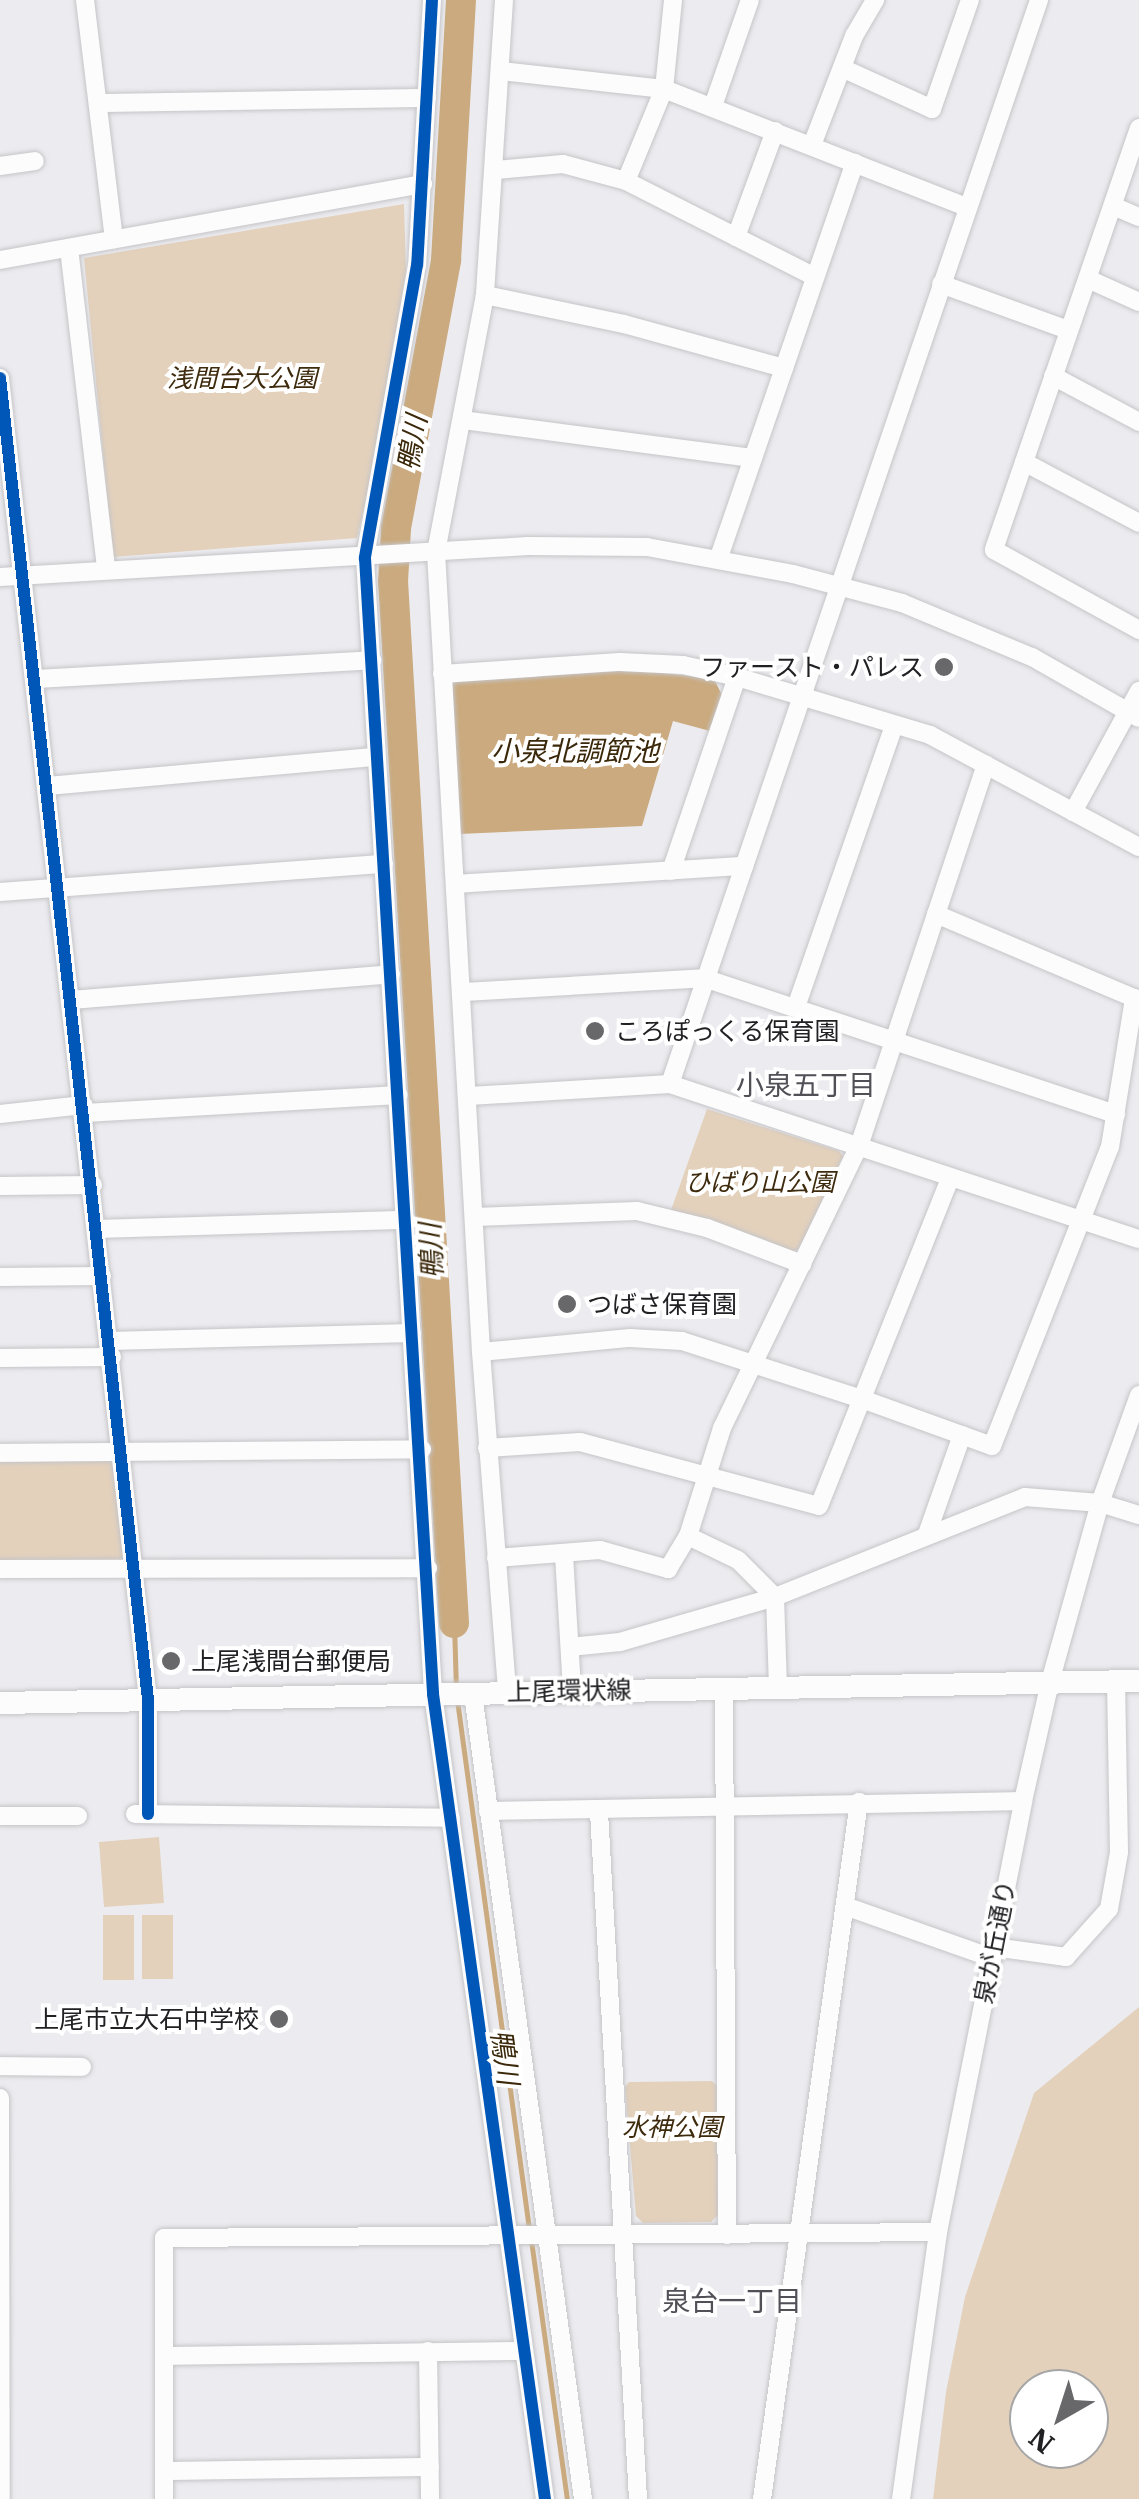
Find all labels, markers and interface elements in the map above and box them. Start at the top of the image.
park label: 浅間台大公園 [167,363,317,393]
water label: 鴨川 [391,413,433,473]
place label: ファースト・パレス [699,652,924,682]
marker: ファースト・パレス [933,656,955,678]
water label: 小泉北調節池 [491,734,659,768]
place label: ころぽっくる保育園 [615,1016,840,1046]
marker: ころぽっくる保育園 [584,1020,606,1042]
district label: 小泉五丁目 [736,1068,876,1102]
park label: ひばり山公園 [685,1167,835,1197]
water label: 鴨川 [413,1222,449,1280]
place label: つばさ保育園 [587,1289,737,1319]
marker: つばさ保育園 [556,1293,578,1315]
place label: 上尾浅間台郵便局 [191,1646,391,1676]
marker: 上尾浅間台郵便局 [160,1650,182,1672]
street label: 上尾環状線 [506,1675,632,1707]
street label: 泉が丘通り [968,1878,1022,2006]
place label: 上尾市立大石中学校 [34,2004,259,2034]
marker: 上尾市立大石中学校 [268,2008,290,2030]
water label: 鴨川 [484,2027,526,2087]
park label: 水神公園 [622,2112,722,2142]
district label: 泉台一丁目 [662,2284,802,2318]
north arrow [1009,2369,1109,2469]
text: N [1021,2420,1061,2462]

